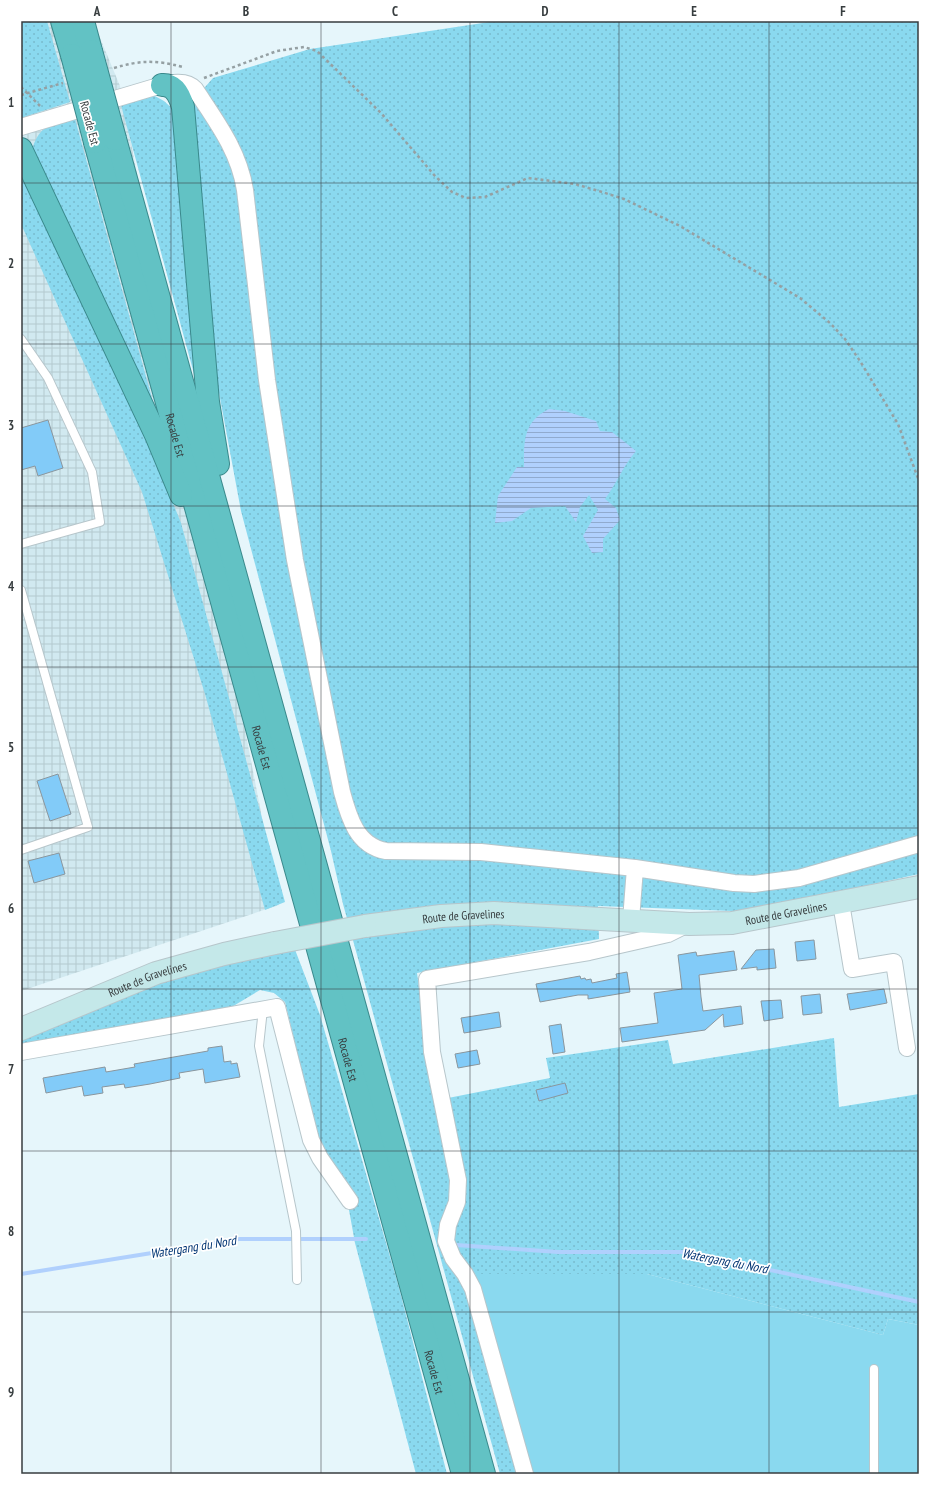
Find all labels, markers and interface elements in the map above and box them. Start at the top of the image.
text: A [93,3,101,20]
text: B [243,3,249,20]
text: C [392,3,398,20]
text: D [542,3,549,20]
text: E [691,3,697,20]
text: F [840,3,846,20]
text: 1 [8,94,14,111]
street label: Rocade Est [77,99,103,147]
text: 2 [8,255,14,272]
street label: Rocade Est [163,411,189,459]
text: 3 [8,417,14,434]
text: 4 [8,578,15,595]
street label: Rocade Est [249,724,276,772]
text: 5 [8,739,14,756]
street label: Route de Gravelines [744,897,828,928]
text: 6 [8,900,14,917]
street label: Route de Gravelines [421,905,505,926]
street label: Route de Gravelines [106,957,188,1000]
street label: Rocade Est [335,1036,362,1084]
text: 7 [8,1061,14,1078]
text: 8 [8,1223,14,1240]
water label: Watergang du Nord [149,1231,239,1262]
water label: Watergang du Nord [681,1244,771,1278]
street label: Rocade Est [422,1348,448,1396]
text: 9 [8,1384,14,1401]

